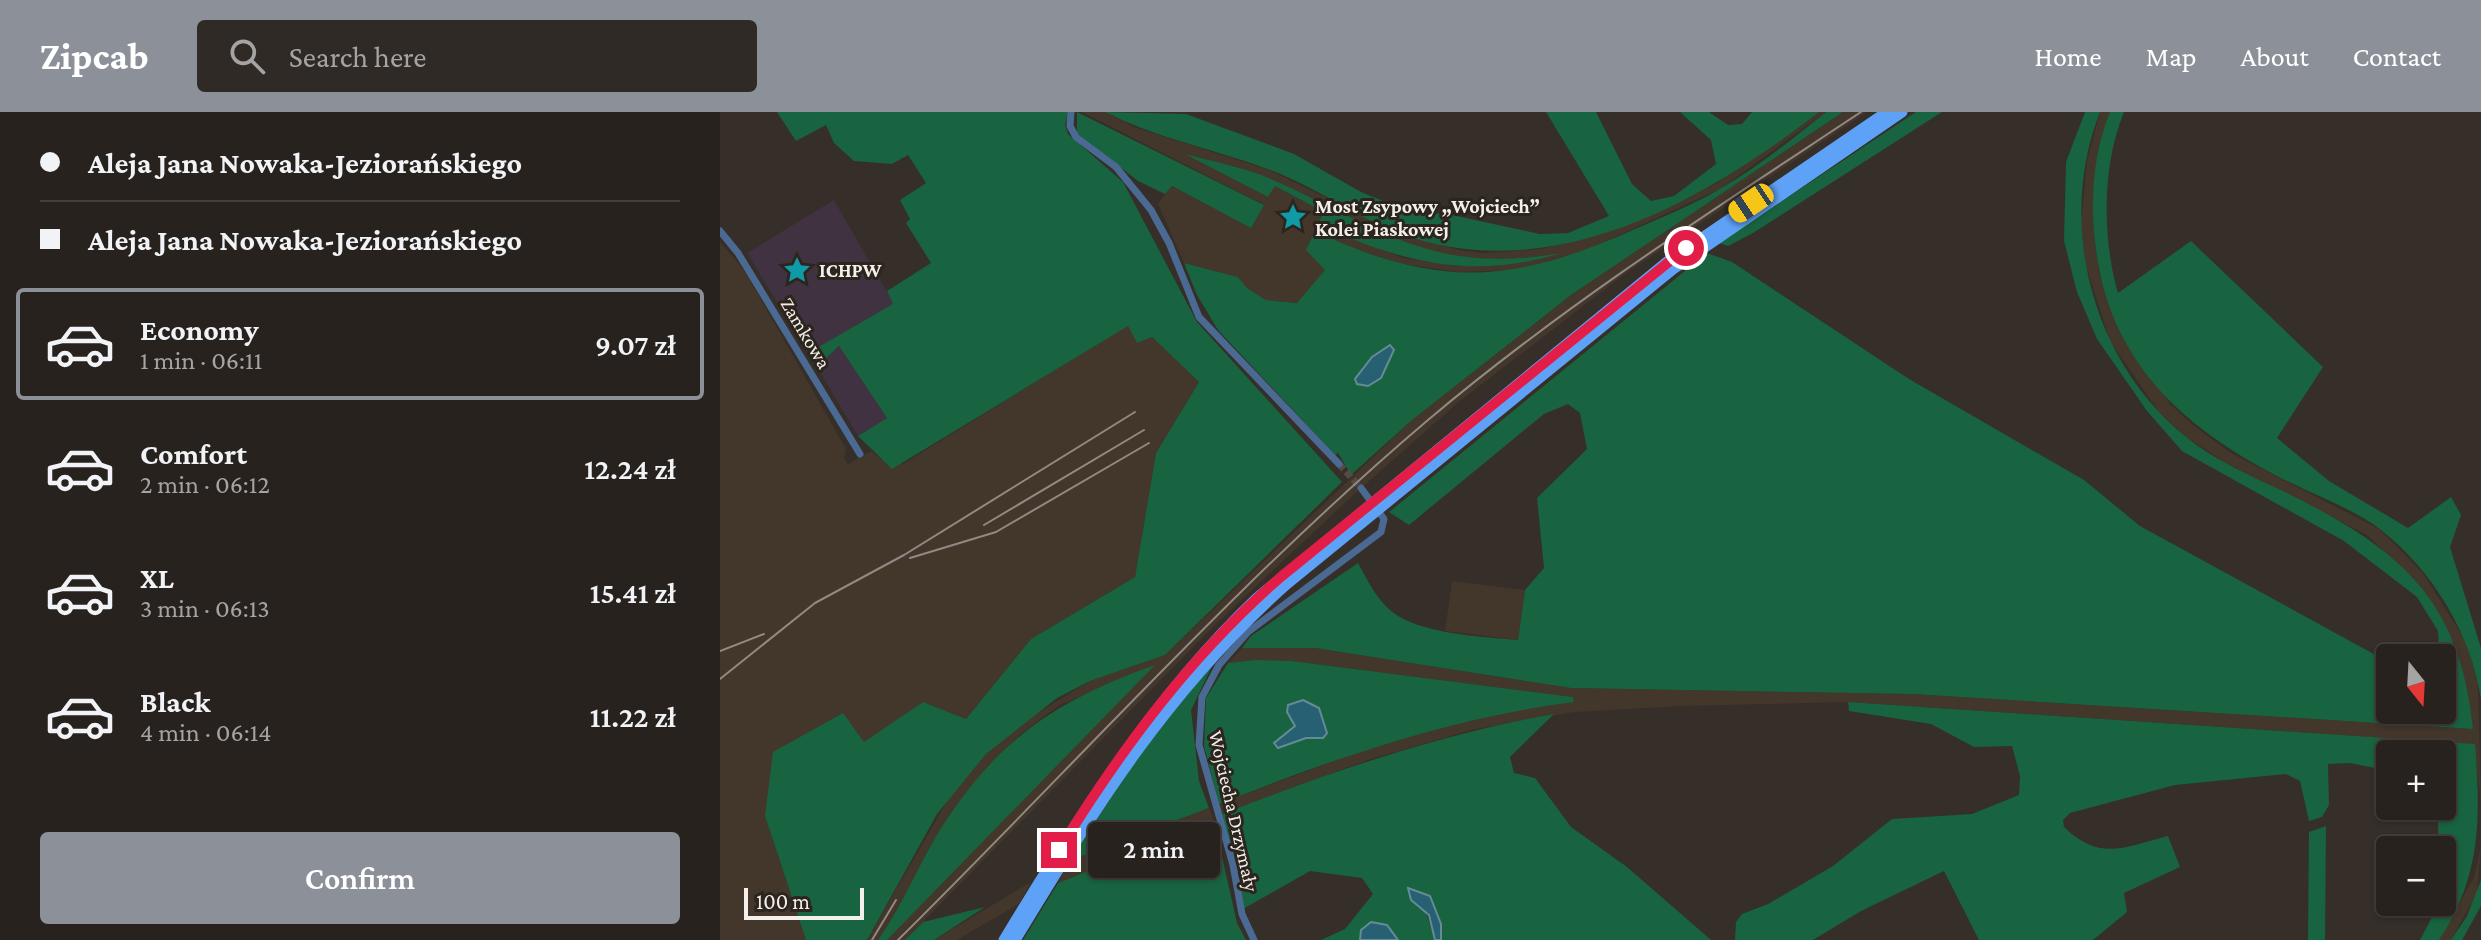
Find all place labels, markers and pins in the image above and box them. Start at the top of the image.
place label: Most Zsypowy „Wojciech” Kolei Piaskowej [1315,195,1540,241]
place icon: Most Zsypowy „Wojciech” Kolei Piaskowej [1278,202,1308,232]
place icon: ICHPW [782,255,812,285]
place label: ICHPW [819,259,883,281]

